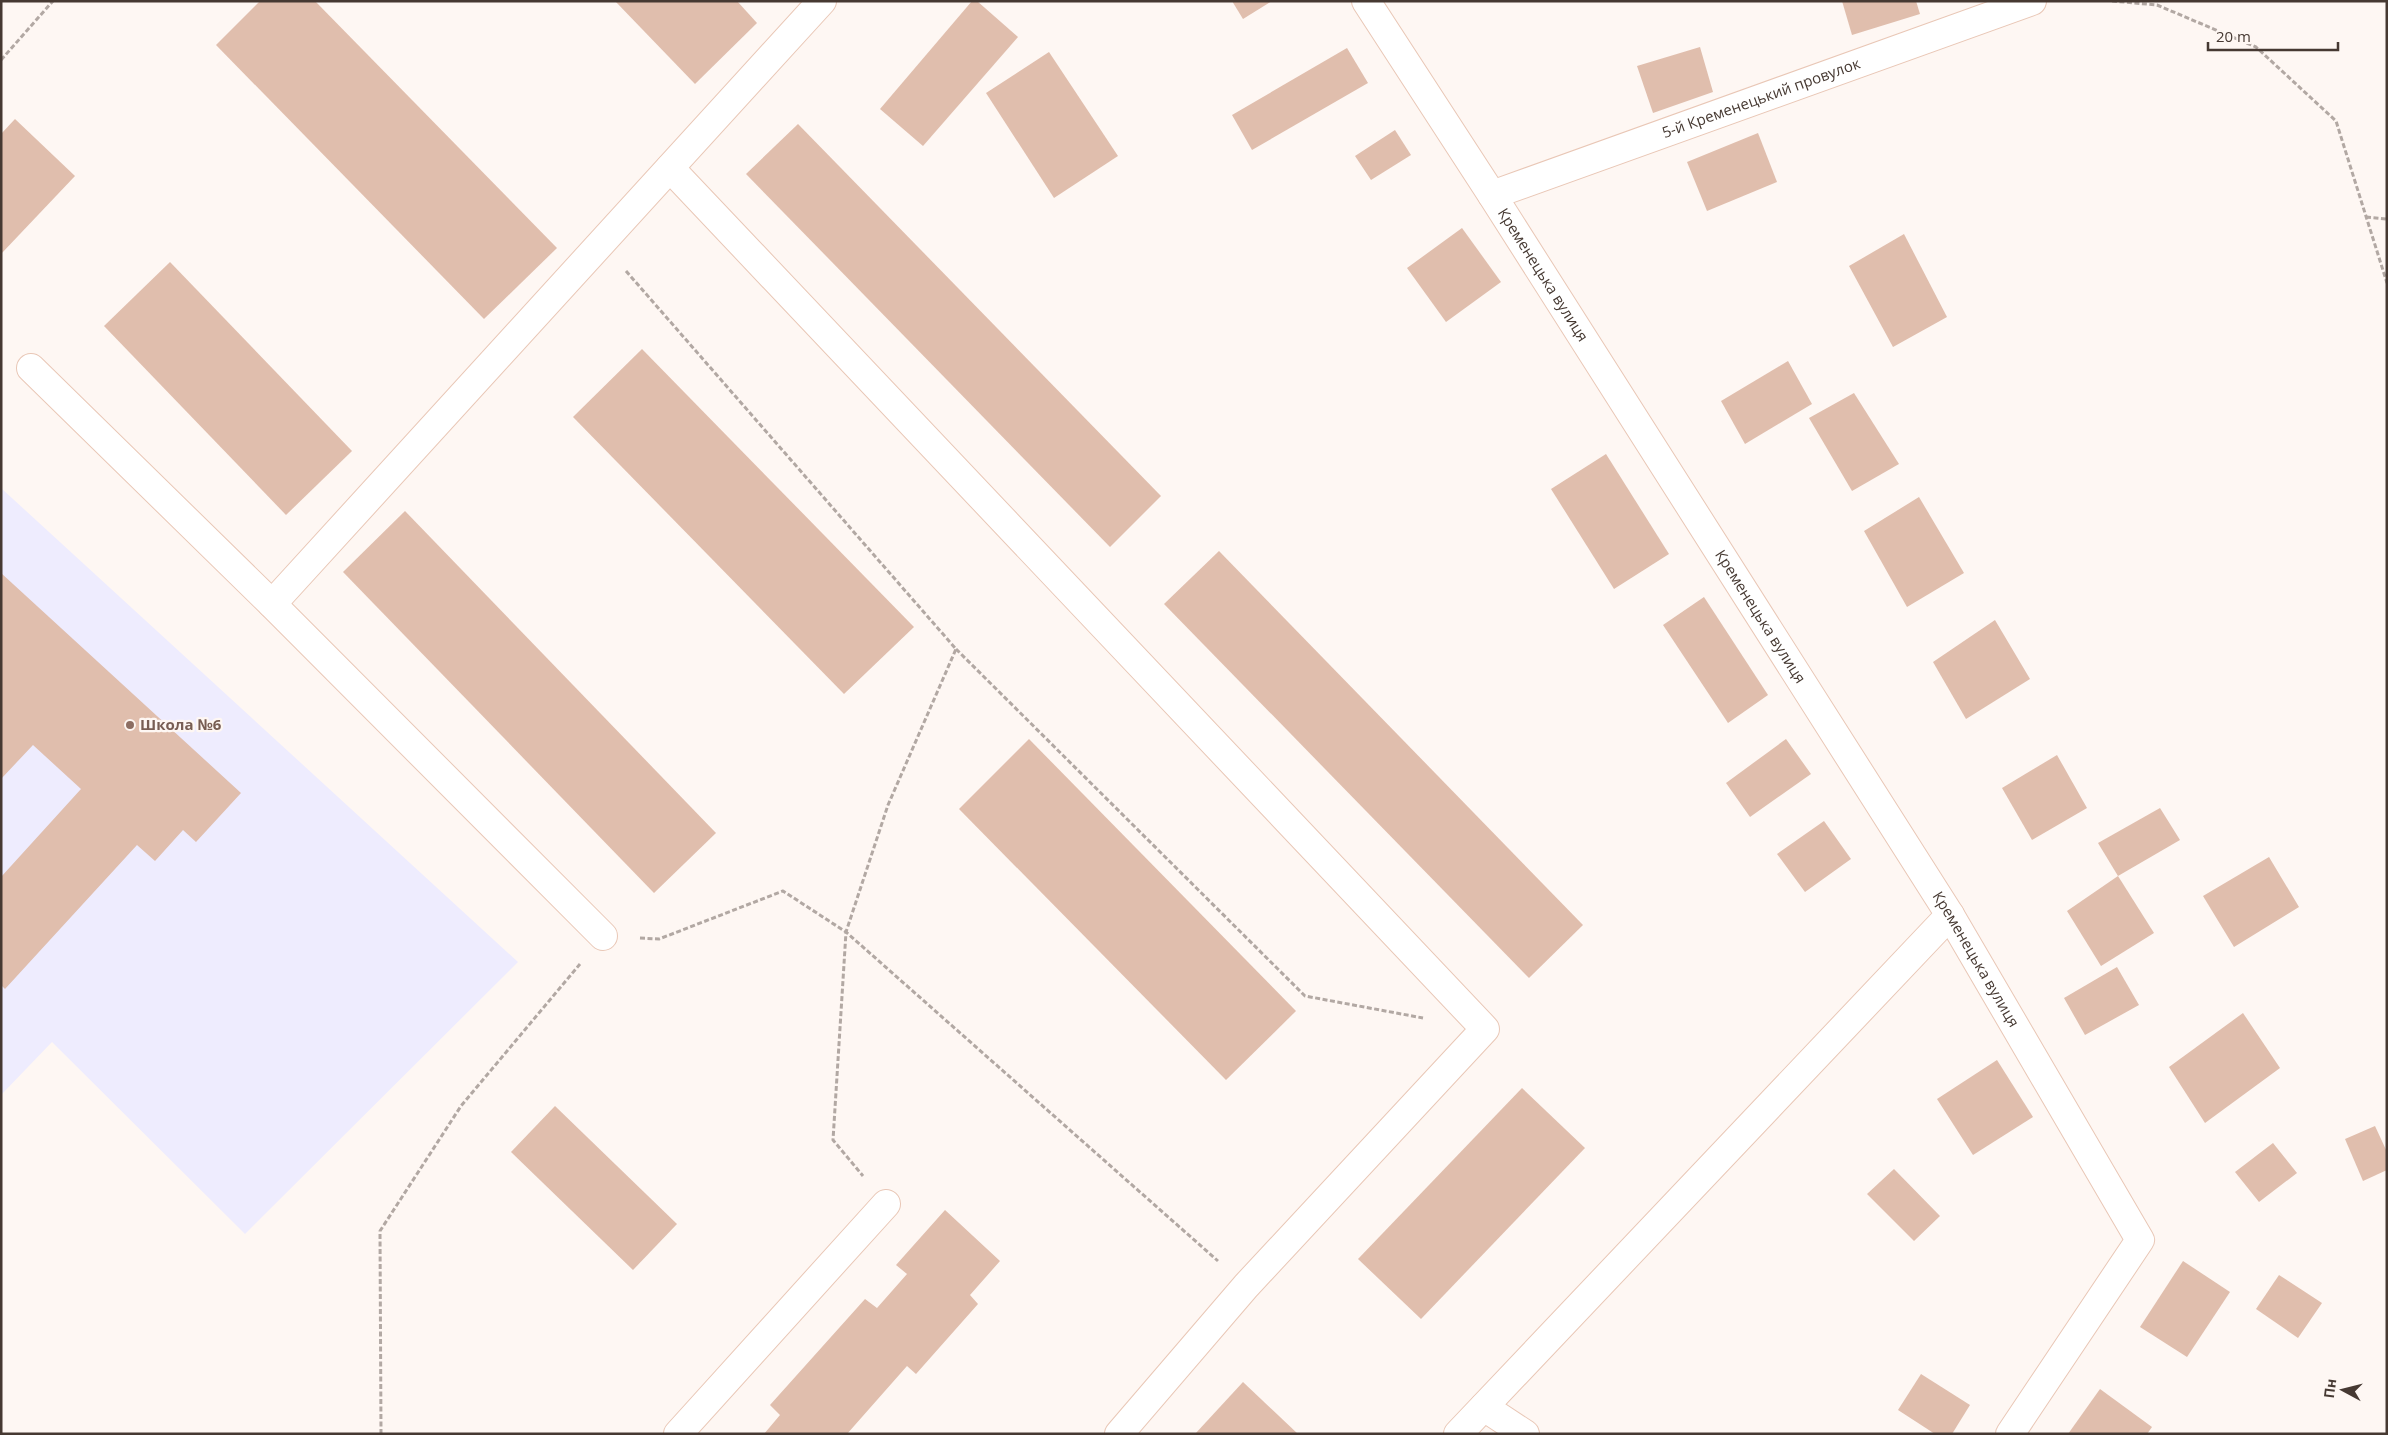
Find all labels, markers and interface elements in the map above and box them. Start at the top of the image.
scale bar [2208,20,2338,52]
text: 20 m [2216,26,2251,46]
street label: 5-й Кременецький провулок [1659,53,1863,142]
street label: Кременецька вулиця [1494,204,1594,345]
street label: Кременецька вулиця [1711,546,1811,687]
place label: Школа №6 [140,714,222,734]
marker: Школа №6 [124,719,136,731]
street label: Кременецька вулиця [1929,887,2024,1031]
north arrow [2318,1365,2368,1415]
text: Пн [2319,1377,2340,1399]

